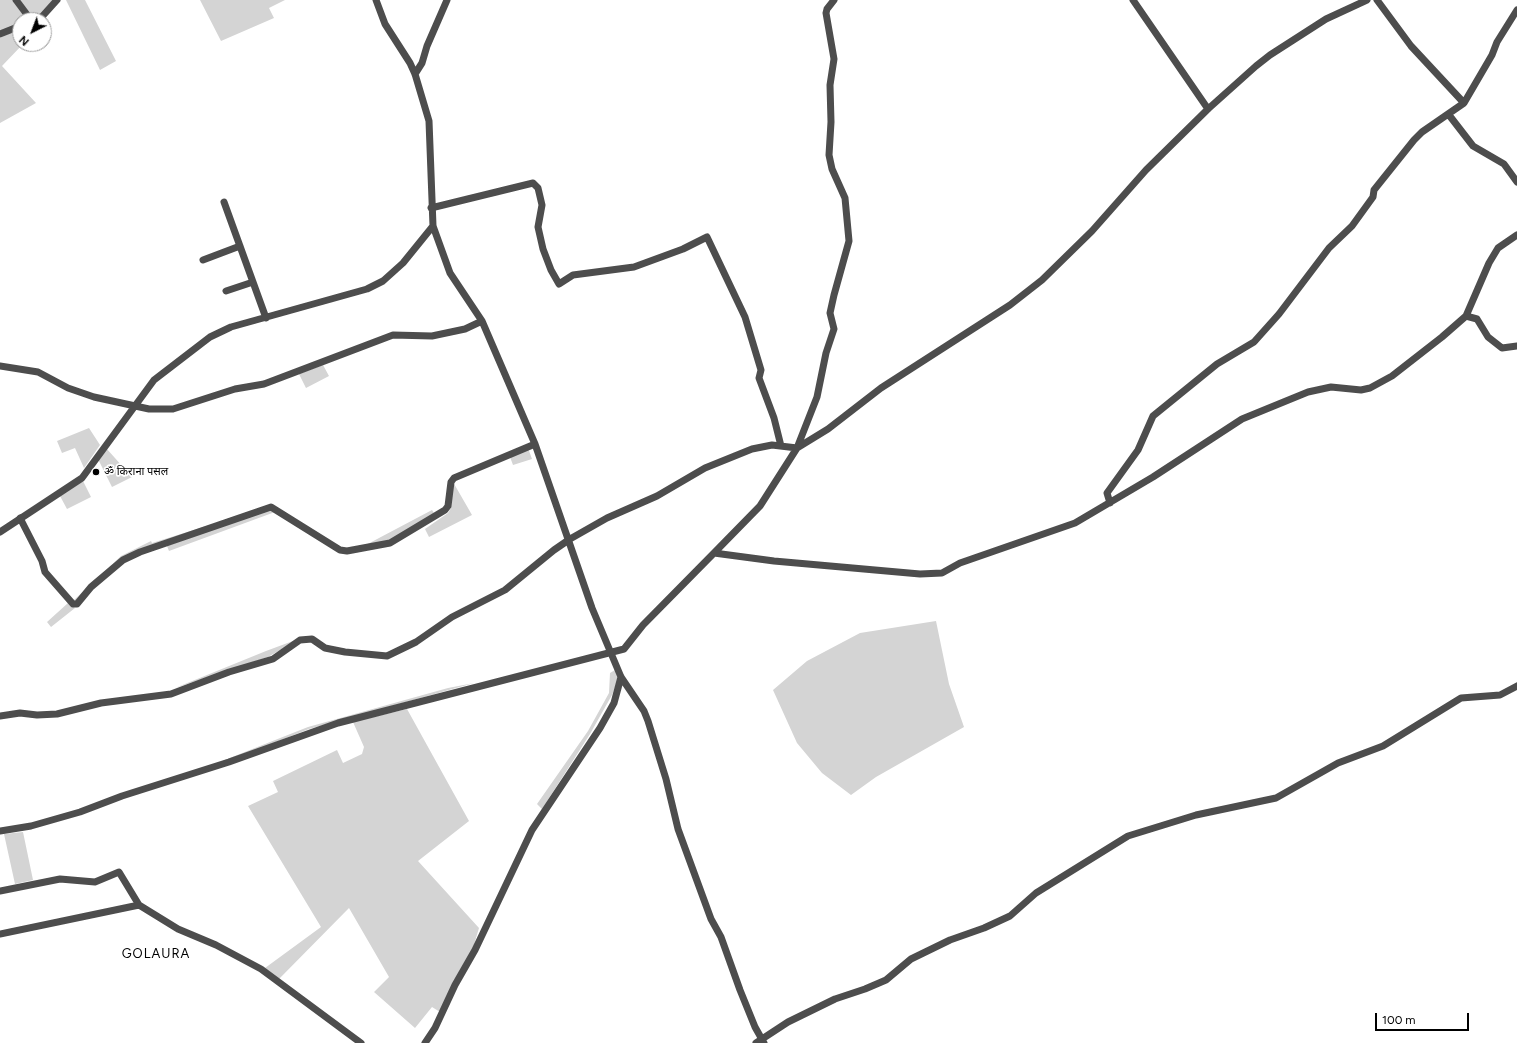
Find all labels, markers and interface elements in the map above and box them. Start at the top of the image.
north arrow [12,12,52,52]
text: N [17,33,32,48]
place label: ॐ किराना पसल [104,465,168,479]
marker: ॐ किराना पसल [91,467,101,477]
district label: GOLAURA [122,946,190,962]
scale bar [1377,1005,1471,1031]
text: 100 m [1382,1013,1416,1027]

